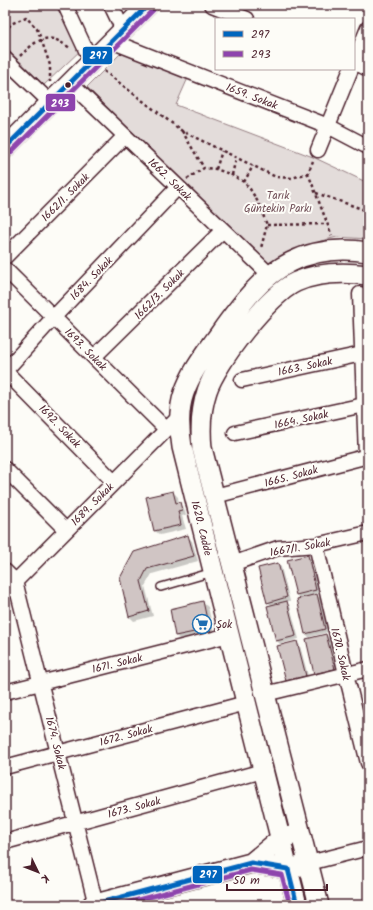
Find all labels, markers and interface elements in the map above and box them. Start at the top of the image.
legend [215,18,355,70]
text: 297 [251,25,270,44]
text: 293 [251,45,271,64]
line badge: 297 [82,46,113,65]
text: 297 [89,47,107,65]
street label: 1659. Sokak [223,79,281,115]
unlabelled marker [63,80,73,90]
line badge: 293 [45,93,76,112]
text: 293 [51,95,69,113]
street label: 1662. Sokak [143,154,196,206]
street label: 1662/1. Sokak [37,169,95,226]
park label: Tarık Güntekin Parkı [244,187,312,218]
street label: 1684. Sokak [66,252,118,305]
street label: 1662/3. Sokak [130,265,190,324]
street label: 1693. Sokak [60,324,112,376]
street label: 1663. Sokak [276,352,335,382]
street label: 1692. Sokak [34,401,85,453]
street label: 1664. Sokak [272,405,331,435]
street label: 1665. Sokak [262,461,321,493]
street label: 1689. Sokak [67,478,119,530]
street label: 1620. Cadde [186,499,217,558]
street label: 1667/1. Sokak [268,534,333,562]
supermarket icon: Şok [191,613,213,635]
place label: Şok [216,616,233,634]
street label: 1670. Sokak [325,626,355,683]
street label: 1671. Sokak [90,649,145,679]
street label: 1674. Sokak [40,715,70,772]
street label: 1672. Sokak [98,720,156,752]
street label: 1673. Sokak [106,792,164,824]
north arrow [18,852,58,892]
line badge: 297 [192,865,223,884]
text: 297 [199,866,217,884]
scale bar [227,866,327,892]
text: K [35,870,53,887]
text: 50 m [233,871,260,890]

